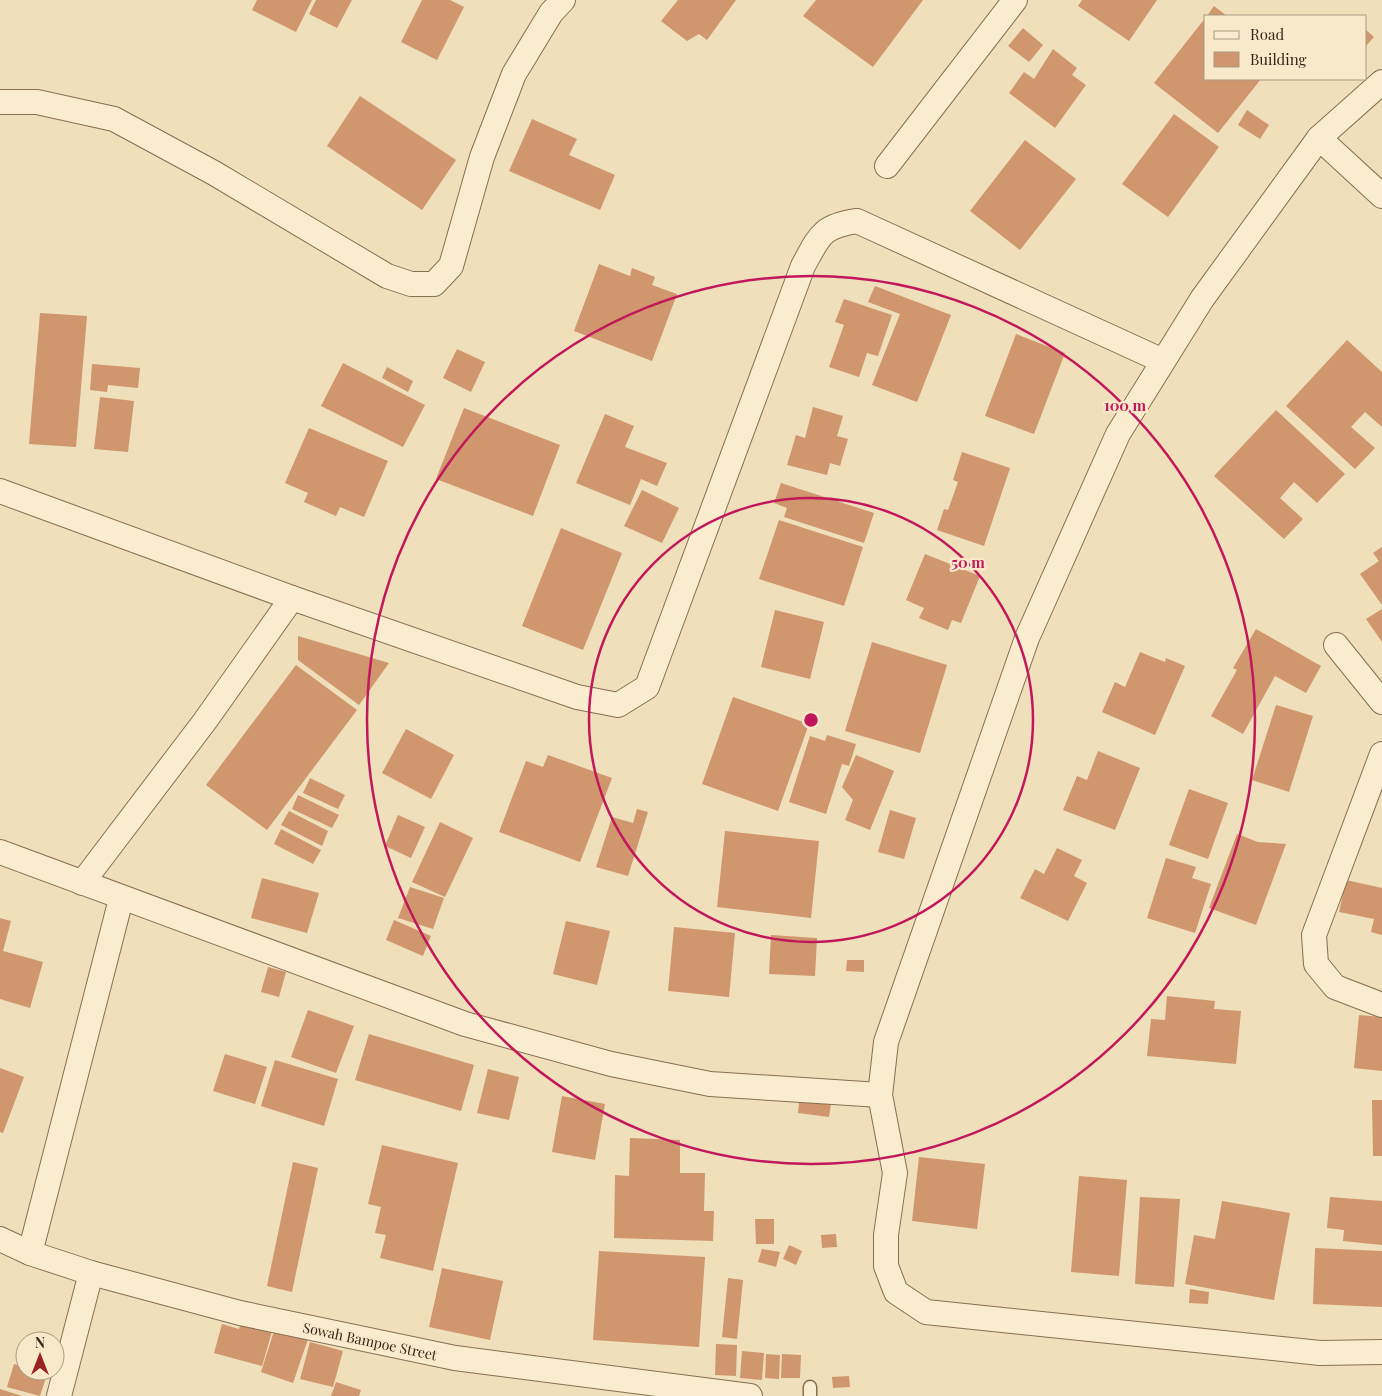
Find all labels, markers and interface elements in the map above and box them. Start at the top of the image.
legend [1204,15,1367,80]
text: Road [1250,24,1284,44]
text: Building [1250,49,1307,69]
text: 100 m [1104,395,1147,415]
text: 50 m [951,552,985,572]
centre of rings [802,711,820,729]
street label: Sowah Bampoe Street [301,1318,440,1365]
north arrow [15,1331,65,1381]
text: N [35,1333,45,1352]

